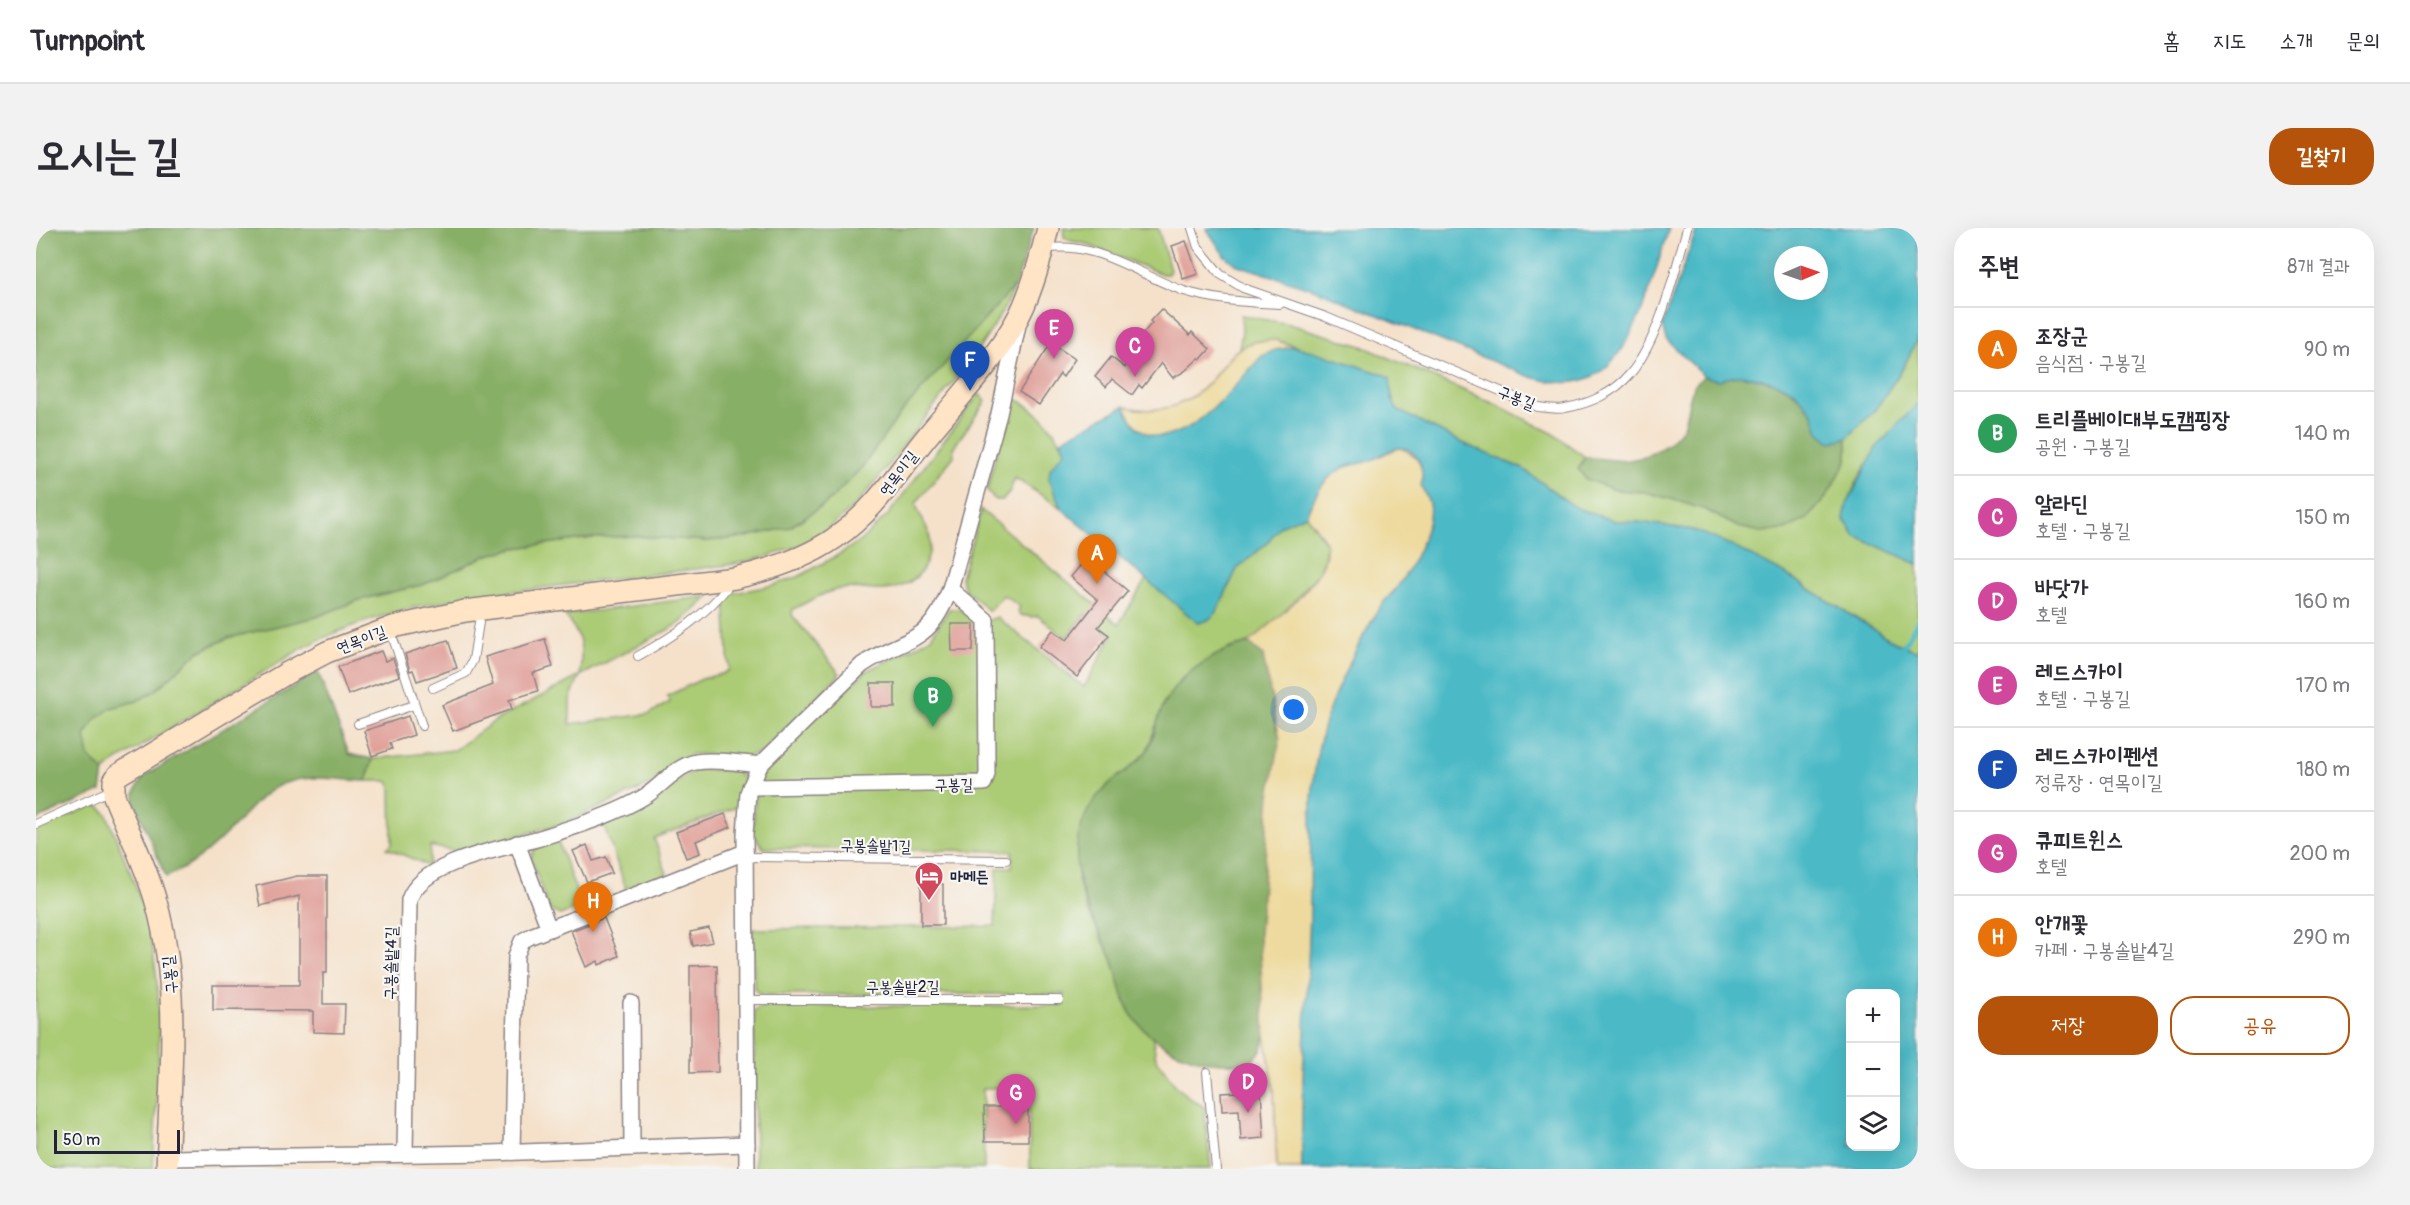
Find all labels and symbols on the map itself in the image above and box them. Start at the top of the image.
north arrow [1774,246,1828,300]
pin: E [1034,310,1074,359]
pin: C [1116,328,1154,377]
pin: F [950,342,990,391]
street label: 구봉길 [1495,381,1538,414]
street label: 연목이길 [875,447,922,500]
pin: A [1078,534,1116,584]
street label: 연목이길 [334,621,389,658]
pin: B [914,678,952,727]
your location [1279,695,1308,724]
street label: 구봉길 [935,775,974,795]
street label: 구봉솔밭1길 [840,835,912,857]
hotel icon: 마메든 [913,860,945,902]
place label: 마메든 [950,867,989,887]
pin: H [574,882,612,932]
street label: 구봉솔밭4길 [380,926,402,1000]
street label: 구봉길 [158,955,182,995]
street label: 구봉솔밭2길 [866,977,940,997]
pin: D [1228,1064,1268,1113]
pin: G [996,1074,1036,1124]
scale bar [54,1127,180,1154]

